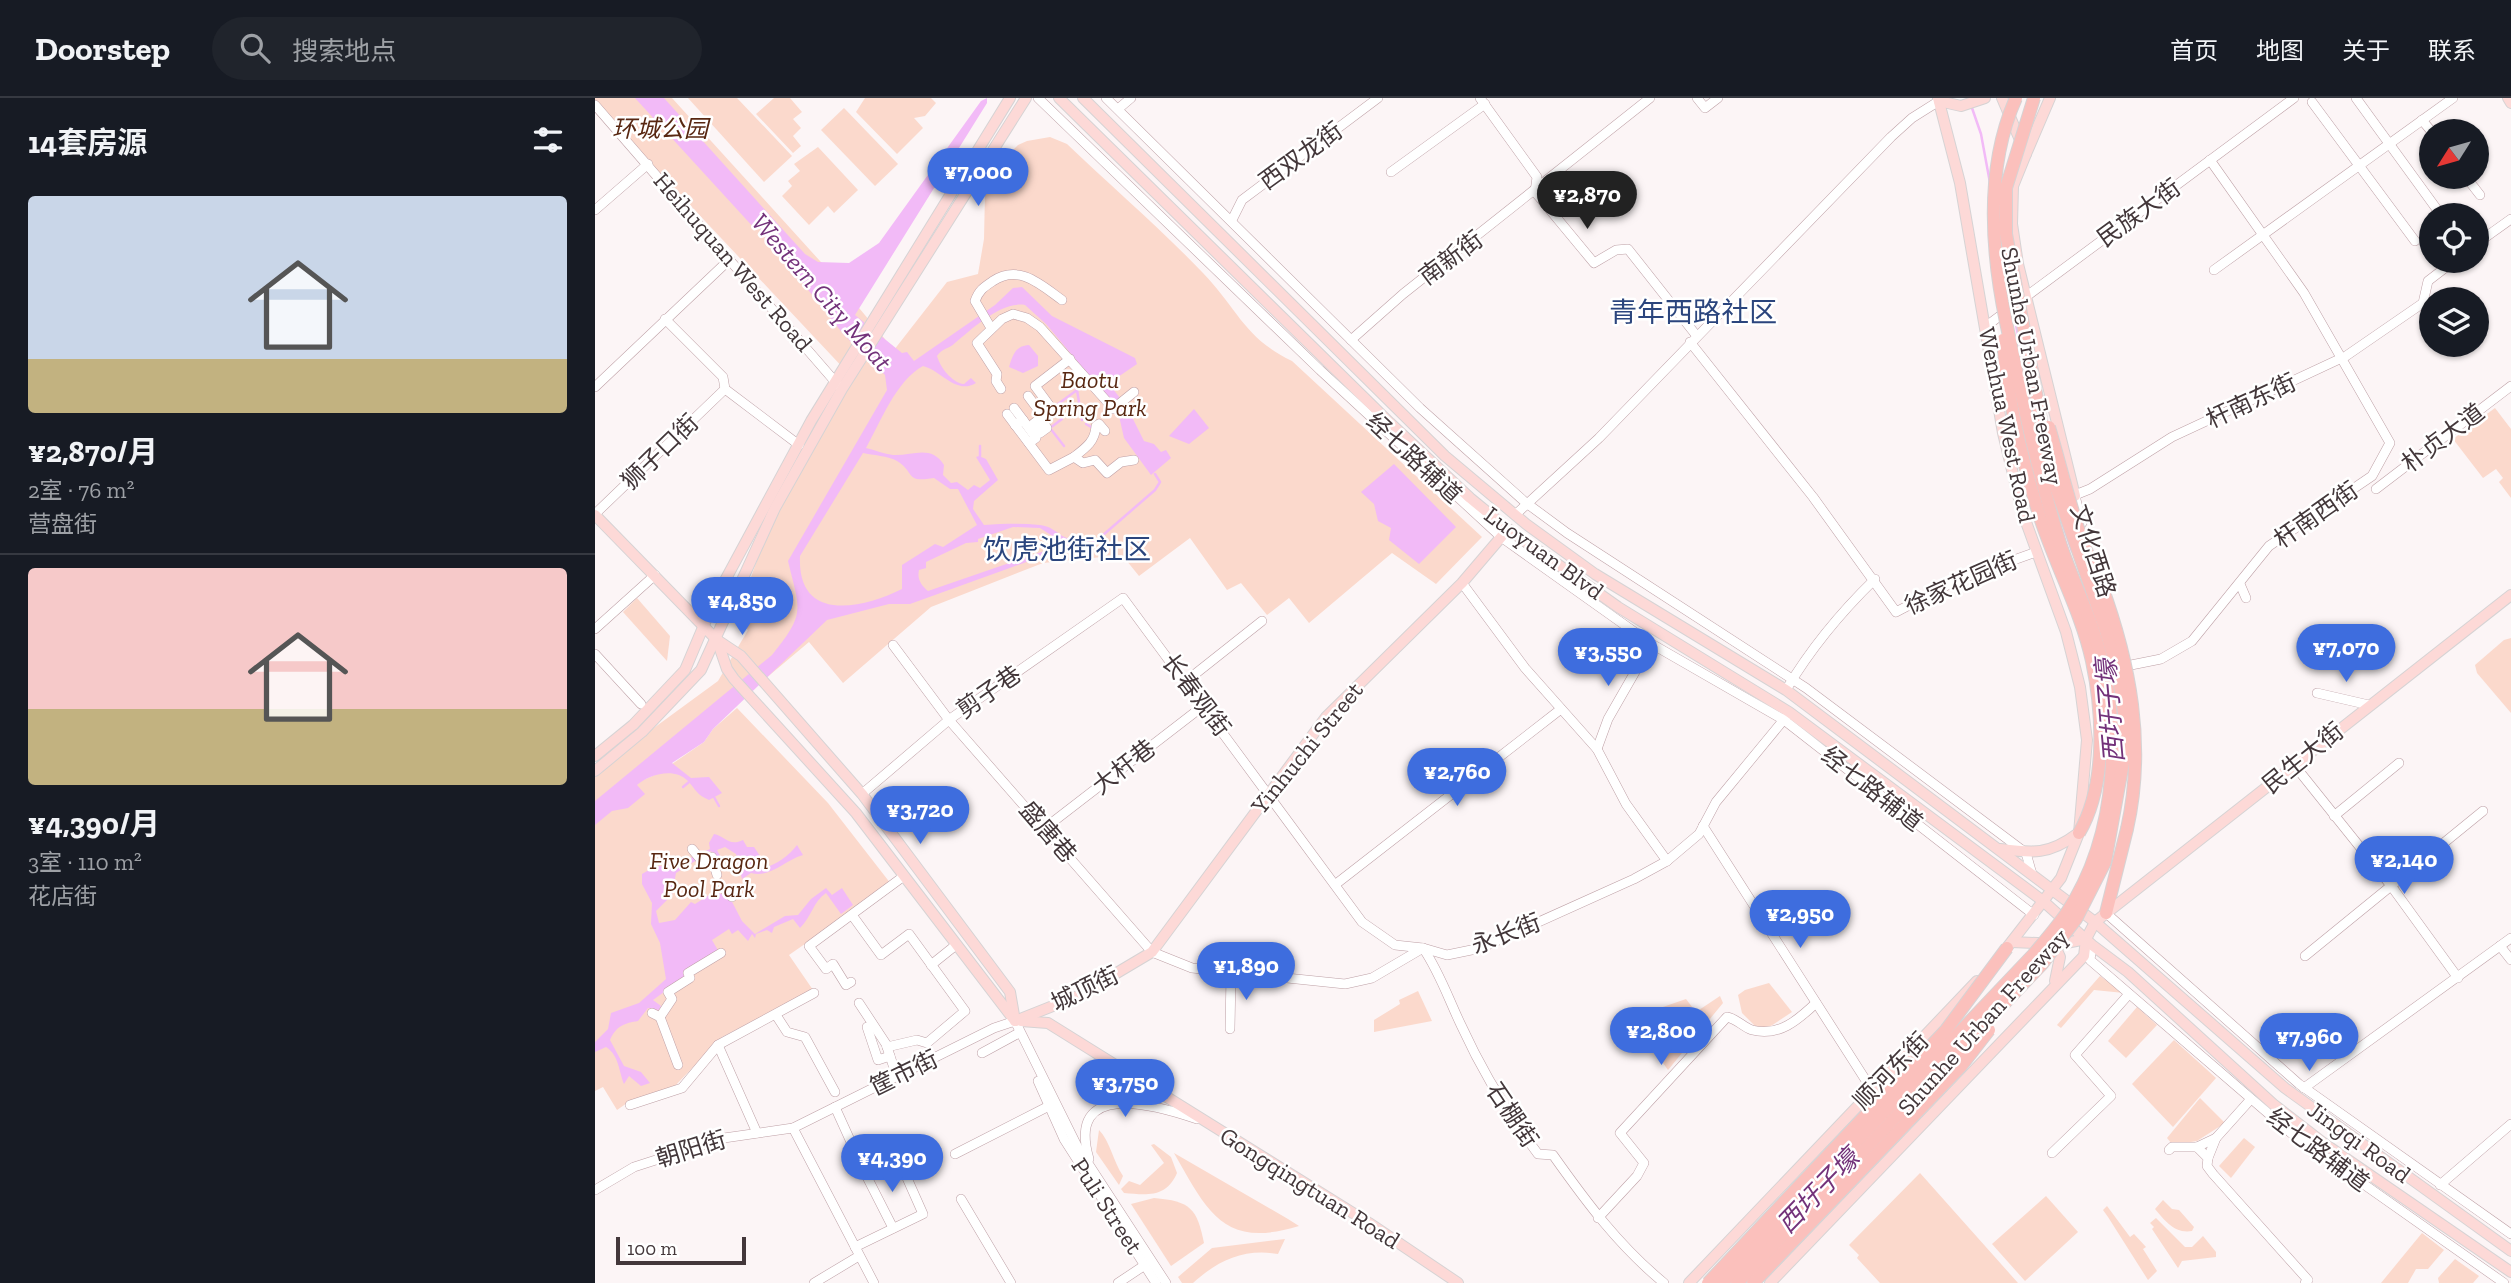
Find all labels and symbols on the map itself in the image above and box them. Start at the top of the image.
park label: 环城公园 [612,114,711,143]
street label: 西双龙街 [1253,116,1348,196]
north arrow [2419,119,2489,189]
pin: ¥7,000 [921,148,1035,208]
street label: Heihuquan West Road [648,166,819,357]
pin: ¥2,870 [1530,172,1644,231]
street label: 民族大街 [2091,173,2186,253]
water label: Western City Moat [745,206,899,378]
street label: 南新街 [1413,224,1488,291]
street label: Shunhe Urban Freeway [1995,245,2070,488]
district label: 青年西路社区 [1609,296,1777,329]
street label: Wenhua West Road [1973,325,2042,525]
park label: Baotu Spring Park [1033,365,1147,422]
street label: 杆南东街 [2201,367,2300,434]
street label: 朴贞大道 [2396,397,2490,478]
street label: 经七路辅道 [1361,406,1468,509]
street label: 狮子口街 [615,408,704,495]
street label: 杆南西街 [2268,475,2363,554]
street label: Luoyuan Blvd [1479,500,1610,606]
street label: 文化西路 [2065,501,2122,601]
district label: 饮虎池街社区 [983,533,1151,566]
street label: 徐家花园街 [1900,545,2022,620]
pin: ¥4,850 [685,578,799,637]
pin: ¥7,070 [2289,624,2403,684]
pin: ¥3,550 [1551,628,1665,688]
street label: 长春观街 [1156,648,1237,742]
water label: 西圩子壕 [2089,654,2130,764]
street label: 剪子巷 [951,659,1027,724]
street label: Yinhuchi Street [1244,676,1369,820]
street label: 民生大街 [2256,716,2349,799]
street label: 大杆巷 [1086,733,1161,800]
street label: 经七路辅道 [1816,740,1929,837]
pin: ¥2,760 [1400,748,1514,808]
pin: ¥3,720 [863,786,977,846]
street label: 盛唐巷 [1014,795,1083,868]
pin: ¥2,140 [2347,836,2461,896]
park label: Five Dragon Pool Park [649,846,769,903]
pin: ¥2,950 [1743,890,1857,950]
street label: 永长街 [1467,907,1545,960]
street label: Shunhe Urban Freeway [1891,922,2075,1121]
pin: ¥1,890 [1189,942,1303,1002]
street label: 城顶街 [1046,960,1123,1017]
pin: ¥2,800 [1604,1007,1718,1067]
pin: ¥7,960 [2252,1014,2366,1073]
street label: 顺河东街 [1847,1026,1934,1115]
street label: 筐市街 [865,1044,942,1101]
pin: ¥3,750 [1068,1060,1182,1119]
street label: 石棚街 [1480,1077,1545,1153]
street label: Jingqi Road [2302,1094,2417,1189]
street label: 经七路辅道 [2262,1102,2375,1197]
street label: Gongqingtuan Road [1215,1120,1406,1255]
street label: 朝阳街 [652,1124,730,1173]
pin: ¥4,390 [835,1134,949,1194]
water label: 西圩子壕 [1770,1140,1868,1240]
street label: Puli Street [1066,1152,1149,1259]
scale bar [616,1234,745,1266]

